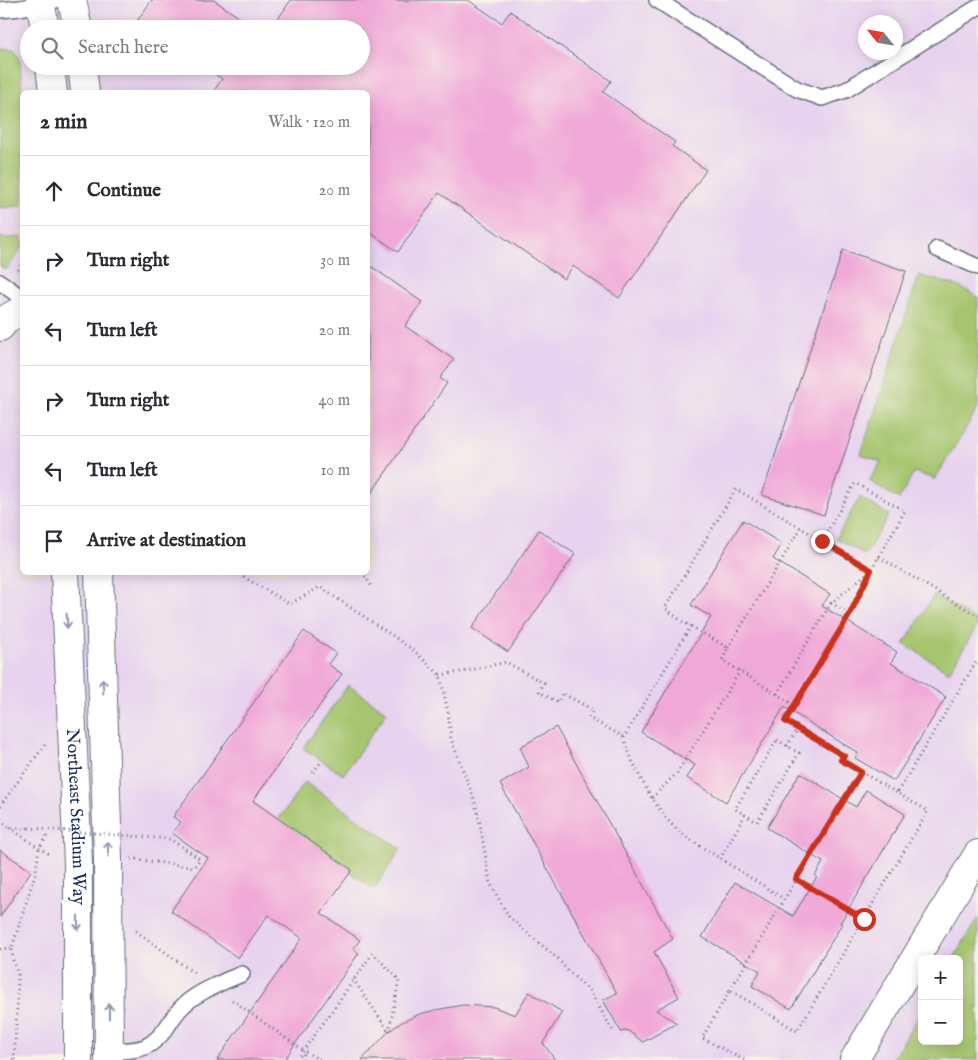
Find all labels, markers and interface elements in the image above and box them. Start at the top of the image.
north arrow [858,15,903,60]
search box [20,20,370,75]
icon: search [38,34,66,62]
text: Search here [78,36,169,60]
text: 2 min [40,109,87,136]
text: Walk · 120 m [268,113,350,133]
icon: ahead [40,177,68,205]
text: Continue [87,179,161,203]
text: 20 m [319,181,350,201]
icon: right [40,247,68,275]
text: Turn right [87,249,169,273]
text: 30 m [320,251,350,271]
icon: left [40,317,68,345]
text: Turn left [87,319,158,343]
text: 20 m [319,321,350,341]
icon: right [40,387,68,415]
text: Turn right [87,389,169,413]
text: 40 m [318,391,350,411]
icon: left [40,457,68,485]
text: Turn left [87,459,158,483]
text: 10 m [320,461,350,481]
icon: arrive [40,527,68,555]
text: Arrive at destination [87,529,246,553]
route end [811,530,834,553]
one-way arrow [62,612,72,629]
one-way arrow [98,679,107,695]
street label: Northeast Stadium Way [60,728,90,905]
one-way arrow [103,841,112,857]
route start [853,908,876,931]
one-way arrow [73,915,83,931]
map controls [918,955,963,1045]
button: + [918,955,963,1000]
button: − [918,1000,963,1045]
one-way arrow [104,1004,114,1020]

